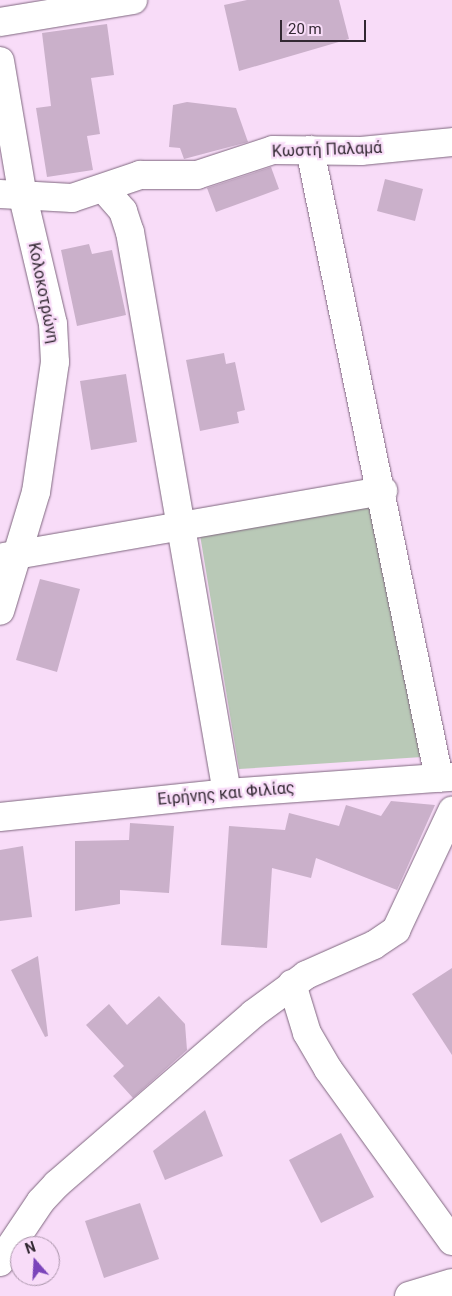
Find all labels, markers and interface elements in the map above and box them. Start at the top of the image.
scale bar [282,10,368,42]
text: 20 m [288,20,322,38]
street label: Κωστή Παλαμά [272,138,382,162]
street label: Κολοκοτρώνη [24,241,62,345]
street label: Ειρήνης και Φιλίας [157,778,295,810]
north arrow [10,1236,60,1286]
text: N [23,1239,38,1257]

